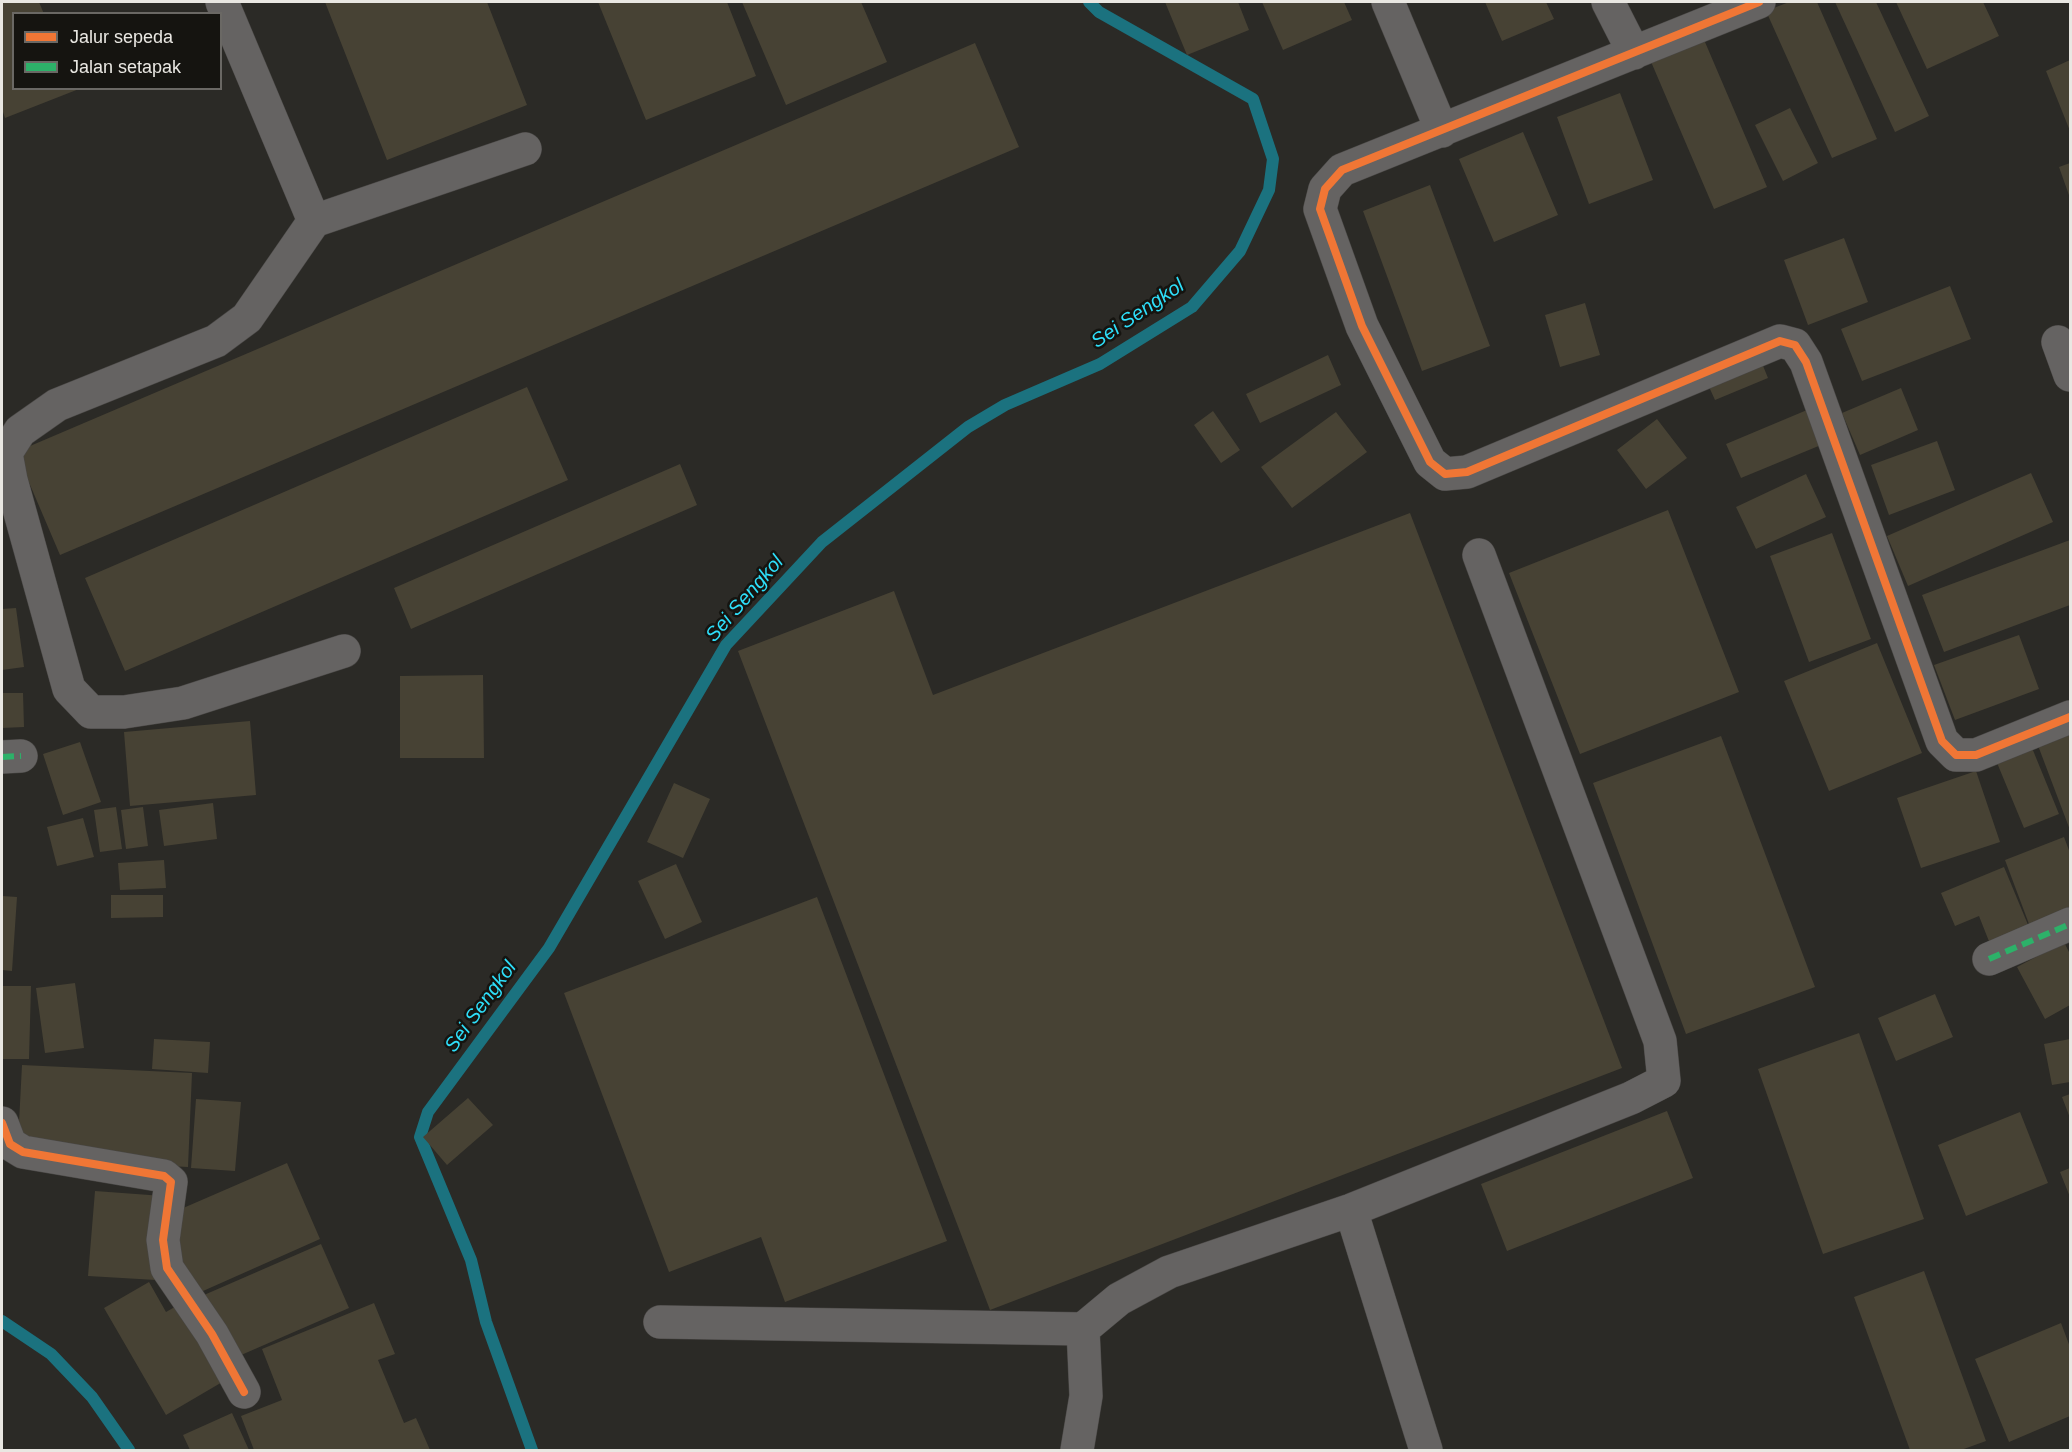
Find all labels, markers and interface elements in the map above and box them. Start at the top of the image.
legend [12,12,222,90]
text: Jalur sepeda [70,27,173,47]
text: Jalan setapak [70,57,181,77]
water label: Sei Sengkol [1087,274,1189,354]
water label: Sei Sengkol [701,551,789,647]
water label: Sei Sengkol [440,957,522,1057]

